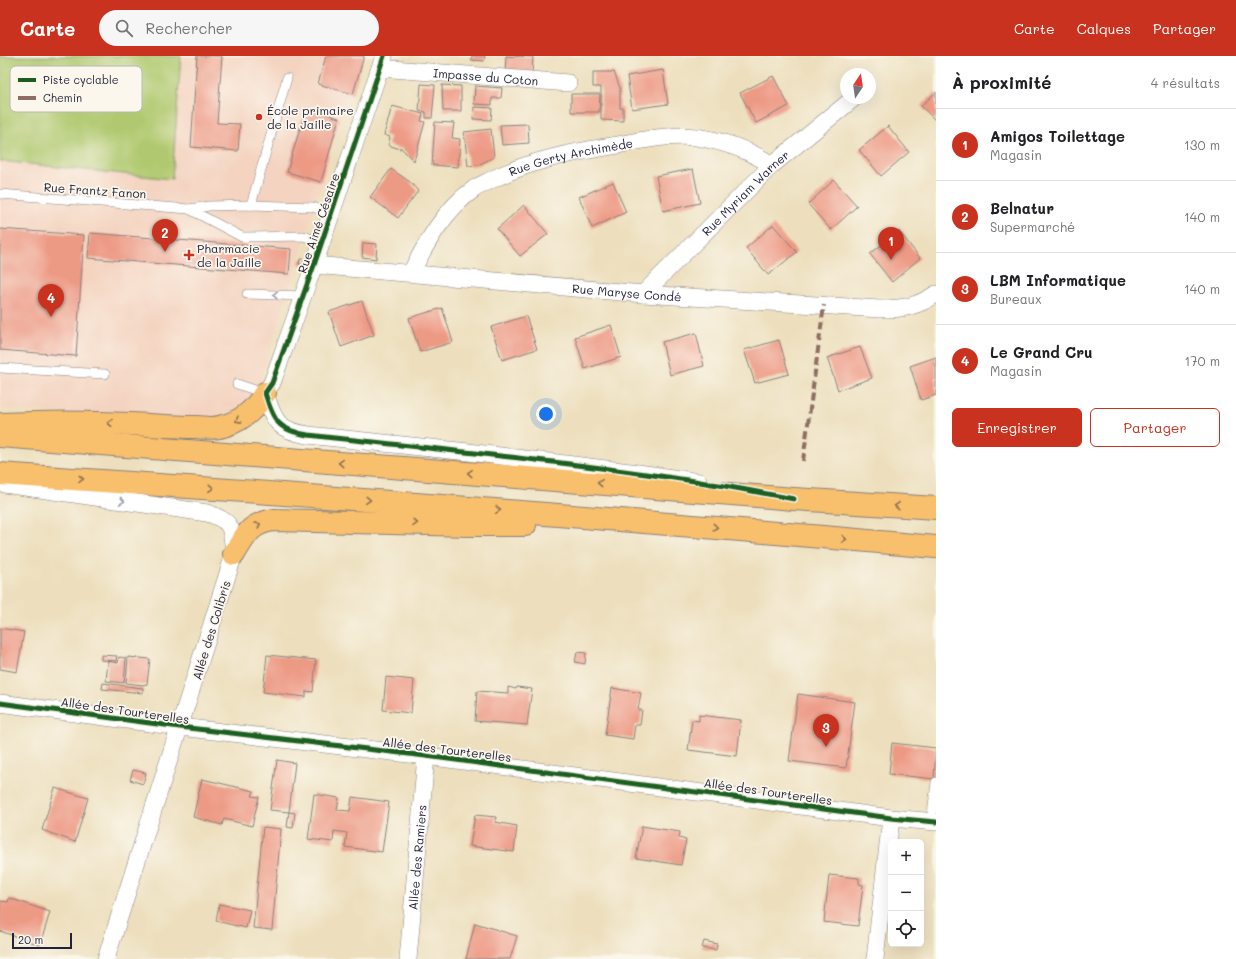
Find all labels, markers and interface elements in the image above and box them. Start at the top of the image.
search box [99,10,379,46]
text: Carte [20,16,75,41]
icon: search [113,17,135,39]
text: Rechercher [145,18,233,38]
text: Carte [1014,19,1055,38]
text: Calques [1077,19,1131,38]
text: Partager [1153,19,1216,38]
street label: Impasse du Coton [432,64,539,89]
legend [10,66,142,112]
north arrow [840,68,876,104]
text: À proximité [952,71,1051,93]
text: Piste cyclable [43,72,119,87]
text: 4 résultats [1151,74,1220,91]
text: Chemin [43,90,82,105]
place label: École primaire de la Jaille [267,102,354,132]
marker: École primaire de la Jaille [254,112,264,122]
text: Amigos Toilettage [990,126,1125,146]
street label: Rue Gerty Archimède [506,134,634,179]
text: 1 [962,136,968,153]
text: 130 m [1184,136,1220,153]
street label: Rue Myriam Warner [698,146,792,239]
text: Magasin [990,146,1042,163]
street label: Rue Aimé Césaire [293,171,343,275]
street label: Rue Frantz Fanon [43,178,147,202]
text: Belnatur [990,198,1054,218]
text: 2 [961,208,969,225]
text: 140 m [1184,208,1220,225]
text: Supermarché [990,218,1075,235]
pin: 2 [152,219,178,252]
pin: 1 [878,227,904,260]
place label: Pharmacie de la Jaille [197,240,261,270]
marker: Pharmacie de la Jaille [184,250,194,260]
text: LBM Informatique [990,270,1126,290]
street label: Rue Maryse Condé [572,280,682,304]
text: 3 [961,280,969,297]
text: 140 m [1184,280,1220,297]
pin: 4 [38,284,64,317]
text: Bureaux [990,290,1042,307]
one-way arrow [272,291,278,299]
text: Le Grand Cru [990,342,1093,362]
text: 4 [961,352,969,369]
text: 170 m [1184,352,1220,369]
text: Magasin [990,362,1042,379]
your location [536,404,556,424]
button: Enregistrer [952,408,1082,447]
button: Partager [1090,408,1220,447]
one-way arrow [235,415,242,423]
one-way arrow [107,419,113,427]
one-way arrow [338,458,344,467]
one-way arrow [467,469,473,478]
one-way arrow [78,475,84,484]
one-way arrow [597,479,603,488]
one-way arrow [208,484,214,492]
one-way arrow [365,495,371,504]
one-way arrow [119,496,125,505]
one-way arrow [894,501,900,510]
one-way arrow [495,506,501,515]
one-way arrow [412,519,418,528]
one-way arrow [254,522,261,529]
one-way arrow [712,523,718,532]
one-way arrow [841,534,847,543]
street label: Allée des Colibris [188,578,234,682]
street label: Allée des Tourterelles [60,693,190,727]
pin: 3 [813,714,839,747]
street label: Allée des Tourterelles [382,733,512,765]
street label: Allée des Tourterelles [703,774,833,808]
street label: Allée des Ramiers [404,804,430,911]
map controls [888,839,924,947]
button: + [888,839,924,875]
button: − [888,875,924,911]
button: locate [888,911,924,947]
scale bar [12,931,72,950]
text: 20 m [18,932,43,947]

